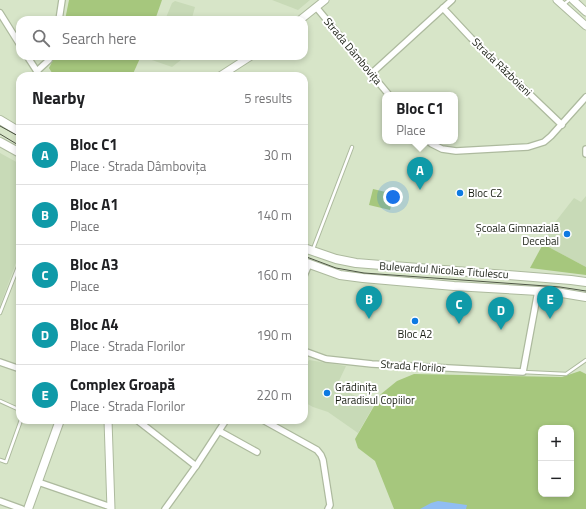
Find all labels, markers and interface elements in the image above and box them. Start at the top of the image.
street label: Strada Dâmbovița [320,14,386,88]
search box [16,16,308,60]
icon: search [30,27,52,49]
text: Search here [62,27,136,50]
street label: Strada Războieni [468,34,536,100]
text: Nearby [32,85,85,111]
text: 5 results [244,88,292,108]
popup [382,92,458,144]
text: Bloc C1 [396,97,444,120]
text: Place [396,120,426,140]
text: Bloc C1 [70,133,118,156]
text: A [41,145,49,165]
text: 30 m [264,145,292,165]
text: Place · Strada Dâmbovița [70,156,206,176]
pin: A [407,157,433,190]
place label: Bloc C2 [468,185,503,201]
your location [383,187,403,207]
marker: Bloc C2 [455,188,465,198]
text: Bloc A1 [70,193,119,216]
text: B [41,205,49,225]
text: 140 m [256,205,292,225]
text: Place [70,216,99,236]
place label: Școala Gimnazială Decebal [476,220,559,249]
marker: Școala Gimnazială Decebal [562,229,572,239]
text: Bloc A3 [70,253,119,276]
street label: Bulevardul Nicolae Titulescu [379,257,509,283]
text: C [41,265,49,285]
text: 160 m [256,265,292,285]
text: Place [70,276,99,296]
pin: B [356,286,382,319]
pin: E [537,286,563,319]
pin: C [446,291,472,324]
pin: D [488,297,514,330]
text: Bloc A4 [70,313,119,336]
marker: Bloc A2 [410,316,420,326]
text: D [41,325,49,345]
text: 190 m [256,325,292,345]
place label: Bloc A2 [397,326,433,342]
text: Place · Strada Florilor [70,336,185,356]
street label: Strada Florilor [380,356,446,376]
text: Complex Groapă [70,373,175,396]
place label: Grădinița Paradisul Copiilor [335,379,415,408]
text: E [41,385,49,405]
text: 220 m [256,385,292,405]
marker: Grădinița Paradisul Copiilor [322,388,332,398]
text: Place · Strada Florilor [70,396,185,416]
map controls [538,425,574,497]
button: + [538,425,574,461]
button: − [538,461,574,497]

